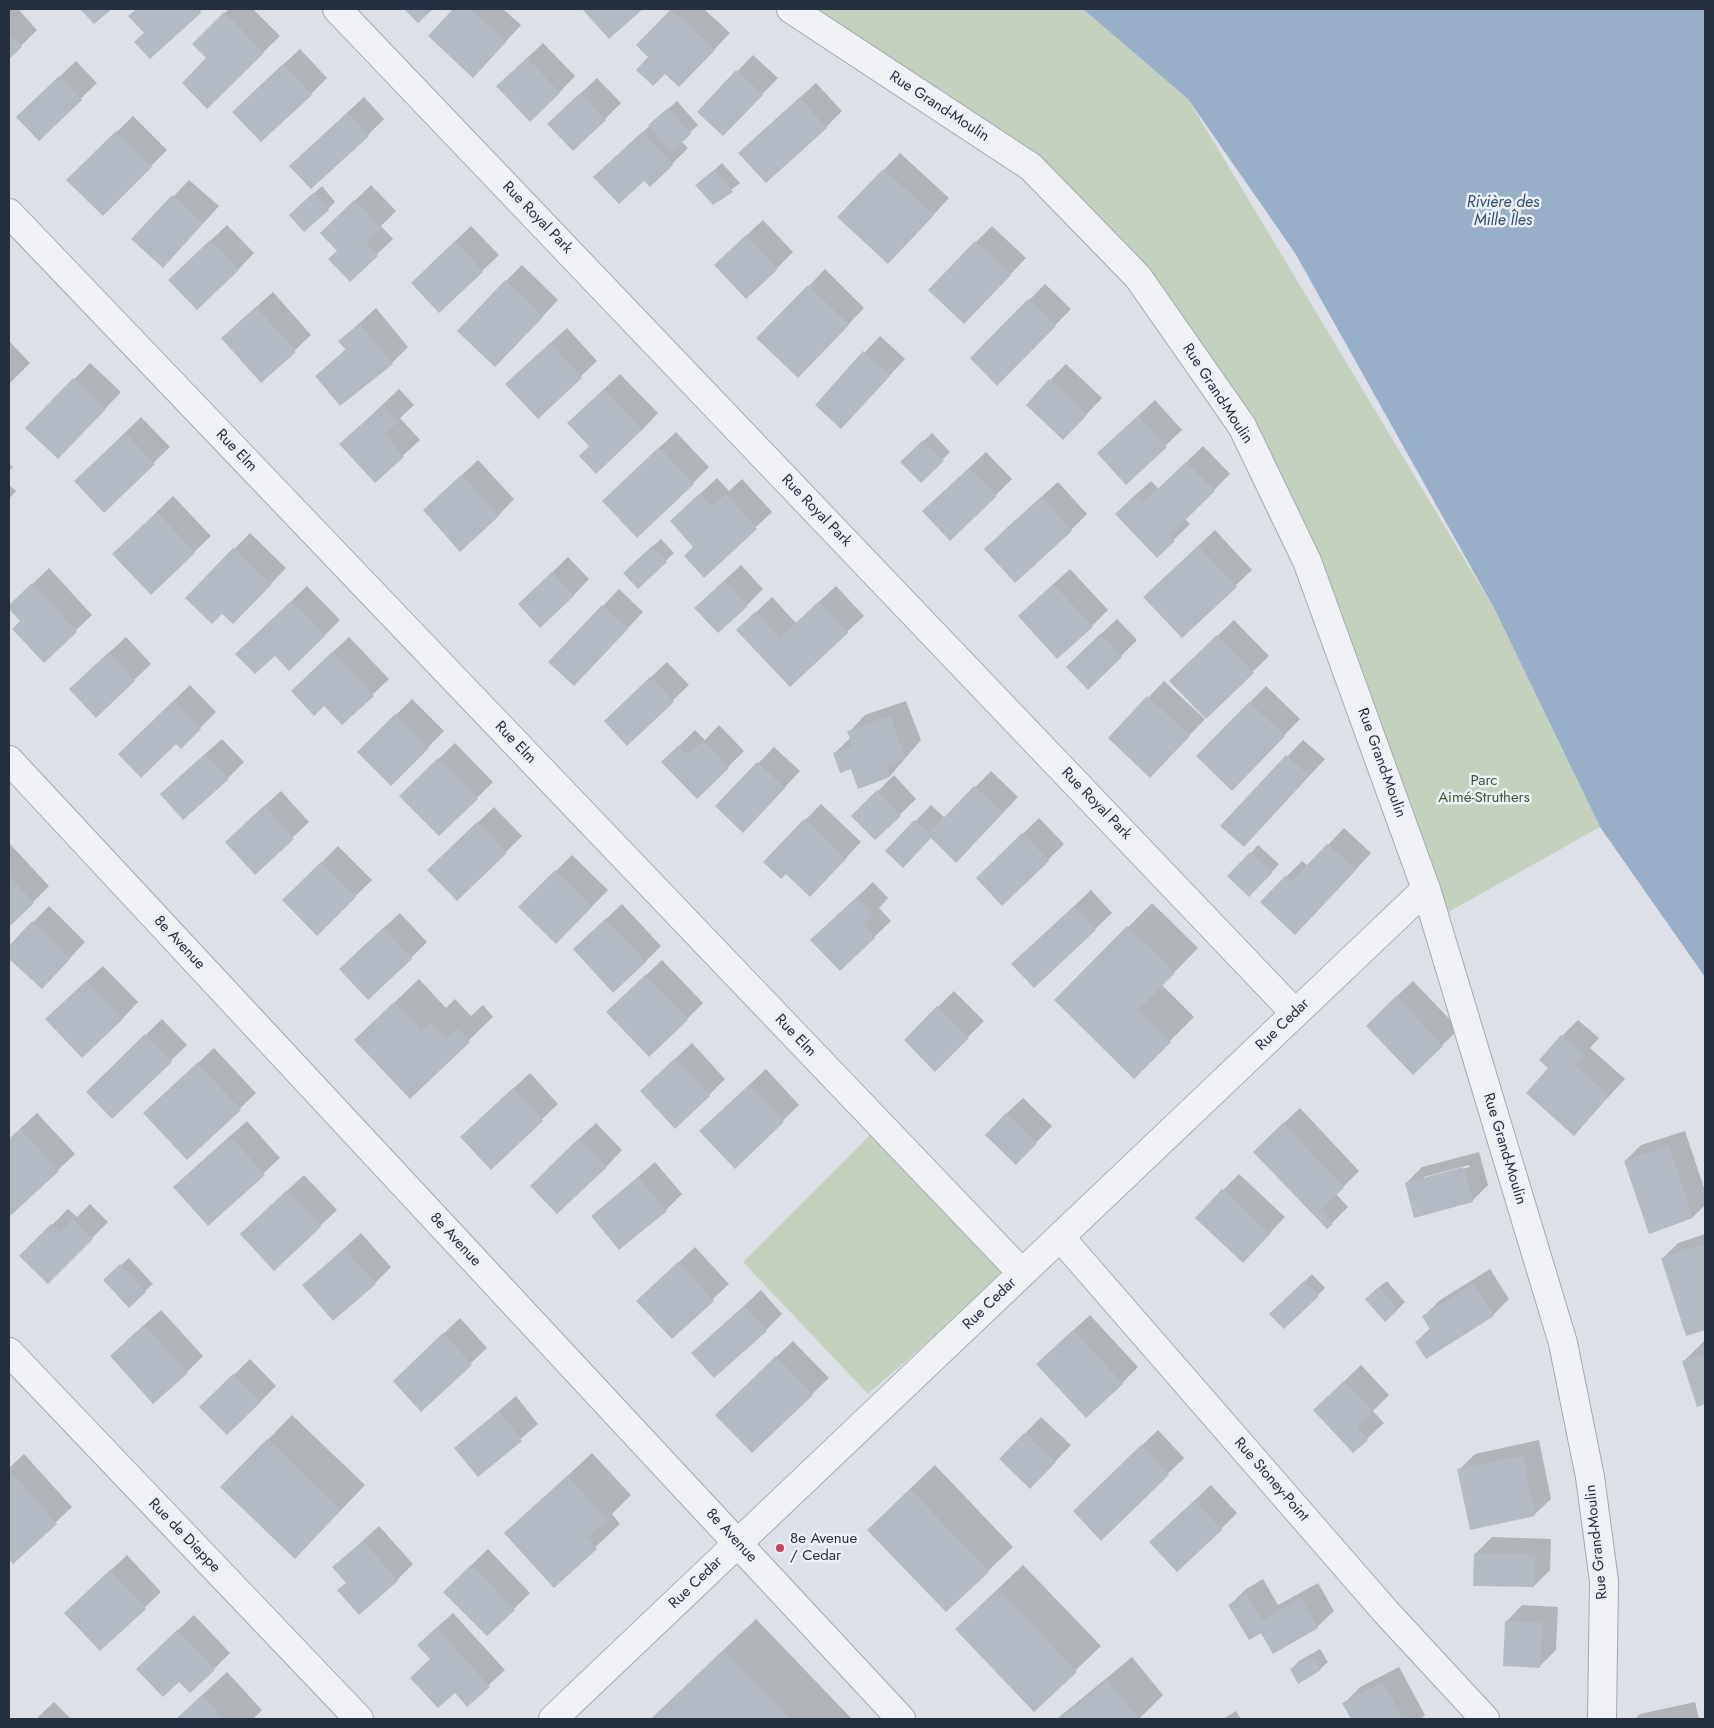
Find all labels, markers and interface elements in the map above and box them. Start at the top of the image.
street label: Rue Grand-Moulin [886,68,992,146]
street label: Rue Royal Park [498,178,576,258]
water label: Rivière des Mille Îles [1467,193,1539,231]
street label: Rue Grand-Moulin [1178,341,1256,447]
street label: Rue Elm [211,426,261,476]
street label: Rue Royal Park [777,471,855,551]
street label: Rue Grand-Moulin [1353,706,1409,820]
street label: Rue Elm [490,718,540,768]
street label: Rue Royal Park [1057,764,1135,844]
park label: Parc Aimé-Struthers [1438,772,1530,807]
street label: 8e Avenue [150,912,208,974]
street label: Rue Cedar [1253,995,1313,1055]
street label: Rue Elm [770,1011,820,1061]
street label: Rue Grand-Moulin [1479,1091,1529,1207]
street label: 8e Avenue [426,1209,484,1271]
street label: Rue Cedar [960,1274,1020,1334]
street label: Rue Stoney-Point [1230,1434,1312,1526]
street label: Rue Grand-Moulin [1582,1484,1612,1600]
street label: Rue de Dieppe [144,1495,224,1577]
street label: 8e Avenue [702,1505,760,1567]
place label: 8e Avenue / Cedar [790,1530,857,1565]
marker: 8e Avenue / Cedar [774,1542,786,1554]
street label: Rue Cedar [666,1553,726,1613]

